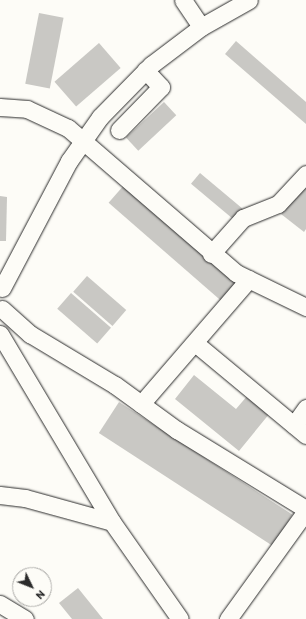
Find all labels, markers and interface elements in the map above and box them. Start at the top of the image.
north arrow [12,567,52,607]
text: N [33,588,48,602]

